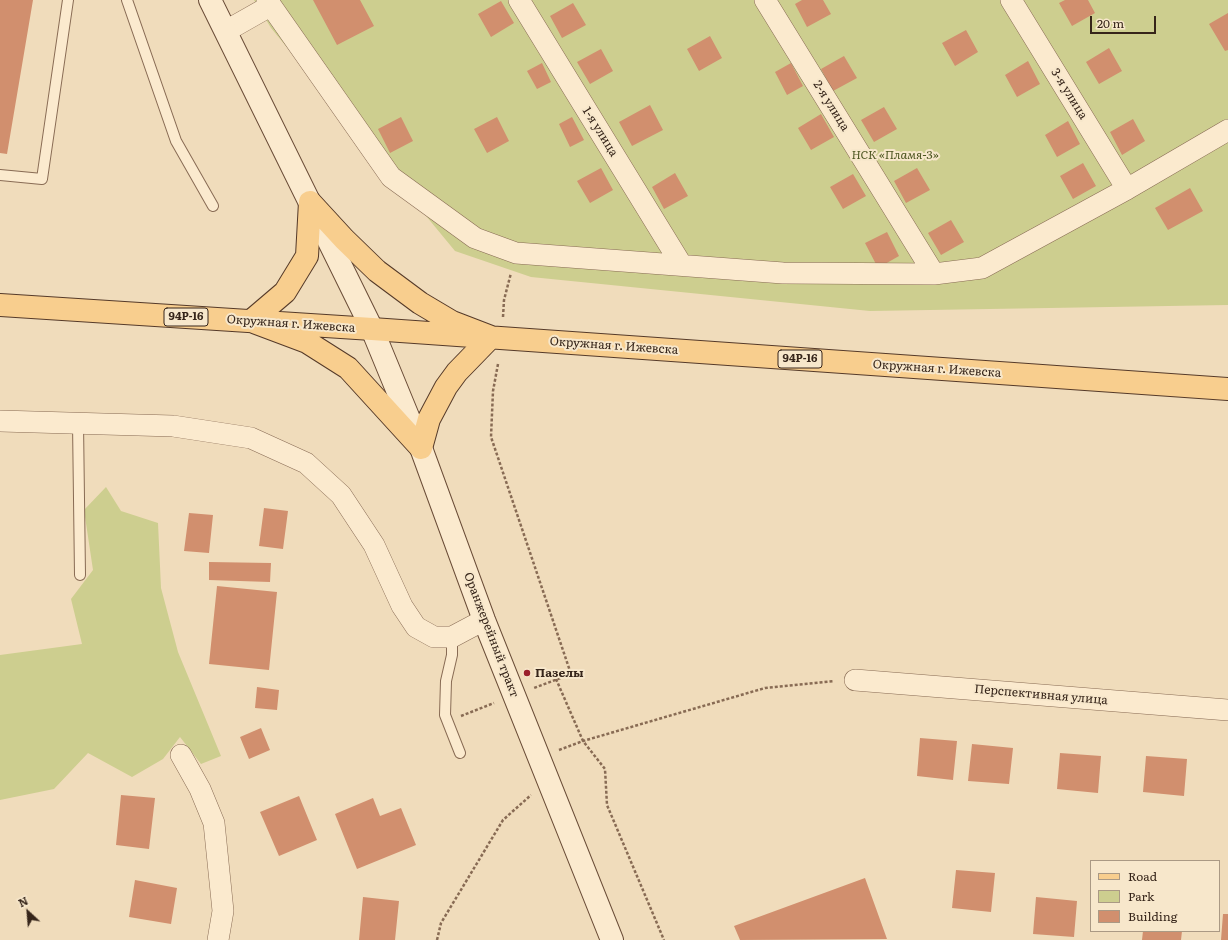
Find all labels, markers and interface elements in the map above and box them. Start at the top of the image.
scale bar [1092,8,1158,34]
text: 20 m [1097,14,1124,32]
street label: 3-я улица [1048,66,1090,122]
street label: 2-я улица [810,78,852,134]
street label: 1-я улица [579,105,621,159]
park label: НСК «Пламя-3» [851,148,939,162]
road number: 94Р-16 [164,308,208,326]
street label: Окружная г. Ижевска [226,312,356,336]
street label: Окружная г. Ижевска [549,334,679,358]
road number: 94Р-16 [778,350,822,368]
street label: Окружная г. Ижевска [872,357,1002,381]
street label: Оранжерейный тракт [461,571,521,699]
place label: Пазелы [535,666,584,680]
marker: Пазелы [522,668,532,678]
street label: Перспективная улица [974,682,1108,708]
legend [1090,860,1220,932]
text: Road [1128,867,1157,885]
text: Park [1128,887,1154,905]
north arrow [8,892,48,932]
text: N [15,892,30,910]
text: Building [1128,907,1177,925]

